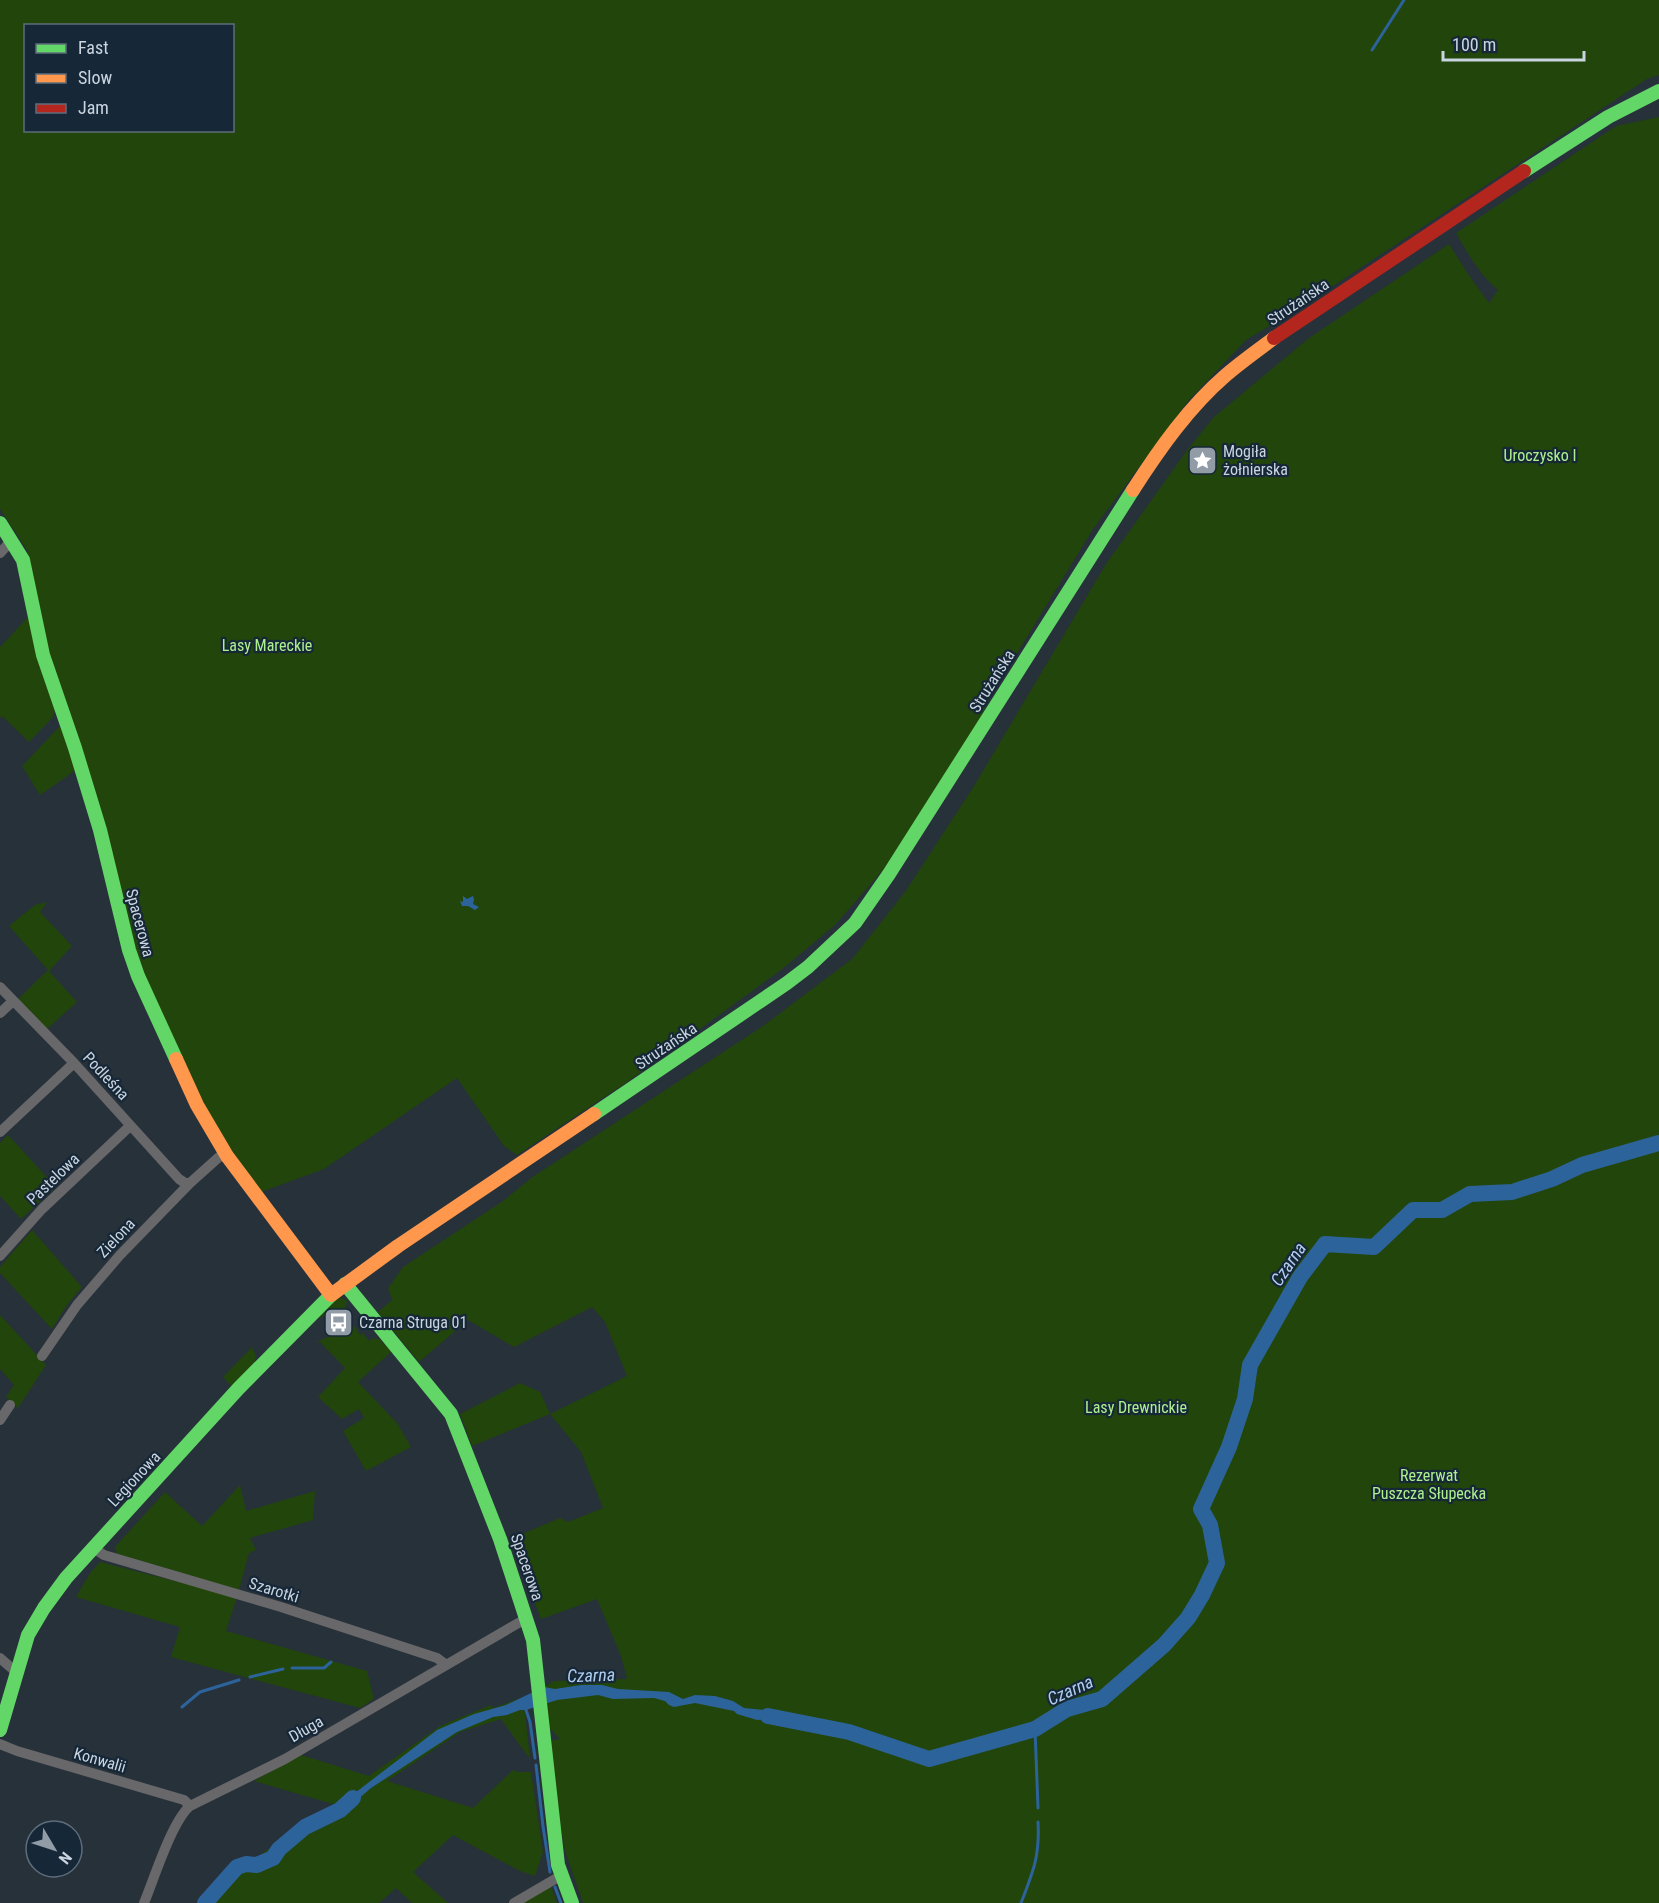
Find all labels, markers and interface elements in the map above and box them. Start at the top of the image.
legend [24,24,234,132]
scale bar [1443,24,1584,62]
text: 100 m [1452,34,1496,55]
text: Fast [78,37,109,58]
text: Slow [78,67,113,88]
text: Jam [78,97,109,118]
street label: Strużańska [1264,274,1332,330]
place label: Mogiła żołnierska [1223,442,1288,479]
place icon: Mogiła żołnierska [1186,444,1218,476]
park label: Uroczysko I [1503,446,1577,465]
park label: Lasy Mareckie [222,636,312,655]
street label: Strużańska [965,646,1019,716]
street label: Spacerowa [122,887,158,959]
street label: Strużańska [632,1018,700,1074]
street label: Podleśna [79,1048,133,1104]
street label: Pastelowa [23,1149,83,1209]
street label: Zielona [93,1214,139,1262]
water label: Czarna [1266,1238,1310,1290]
bus stop icon: Czarna Struga 01 [322,1306,354,1338]
place label: Czarna Struga 01 [359,1313,467,1332]
park label: Lasy Drewnickie [1085,1398,1187,1417]
street label: Legionowa [104,1447,164,1511]
park label: Rezerwat Puszcza Słupecka [1372,1466,1486,1503]
street label: Spacerowa [507,1531,547,1603]
street label: Szarotki [247,1573,301,1607]
water label: Czarna [567,1664,615,1686]
water label: Czarna [1044,1671,1096,1709]
street label: Długa [285,1712,327,1746]
street label: Konwalii [72,1744,128,1776]
north arrow [24,1819,84,1879]
text: N [55,1848,76,1868]

